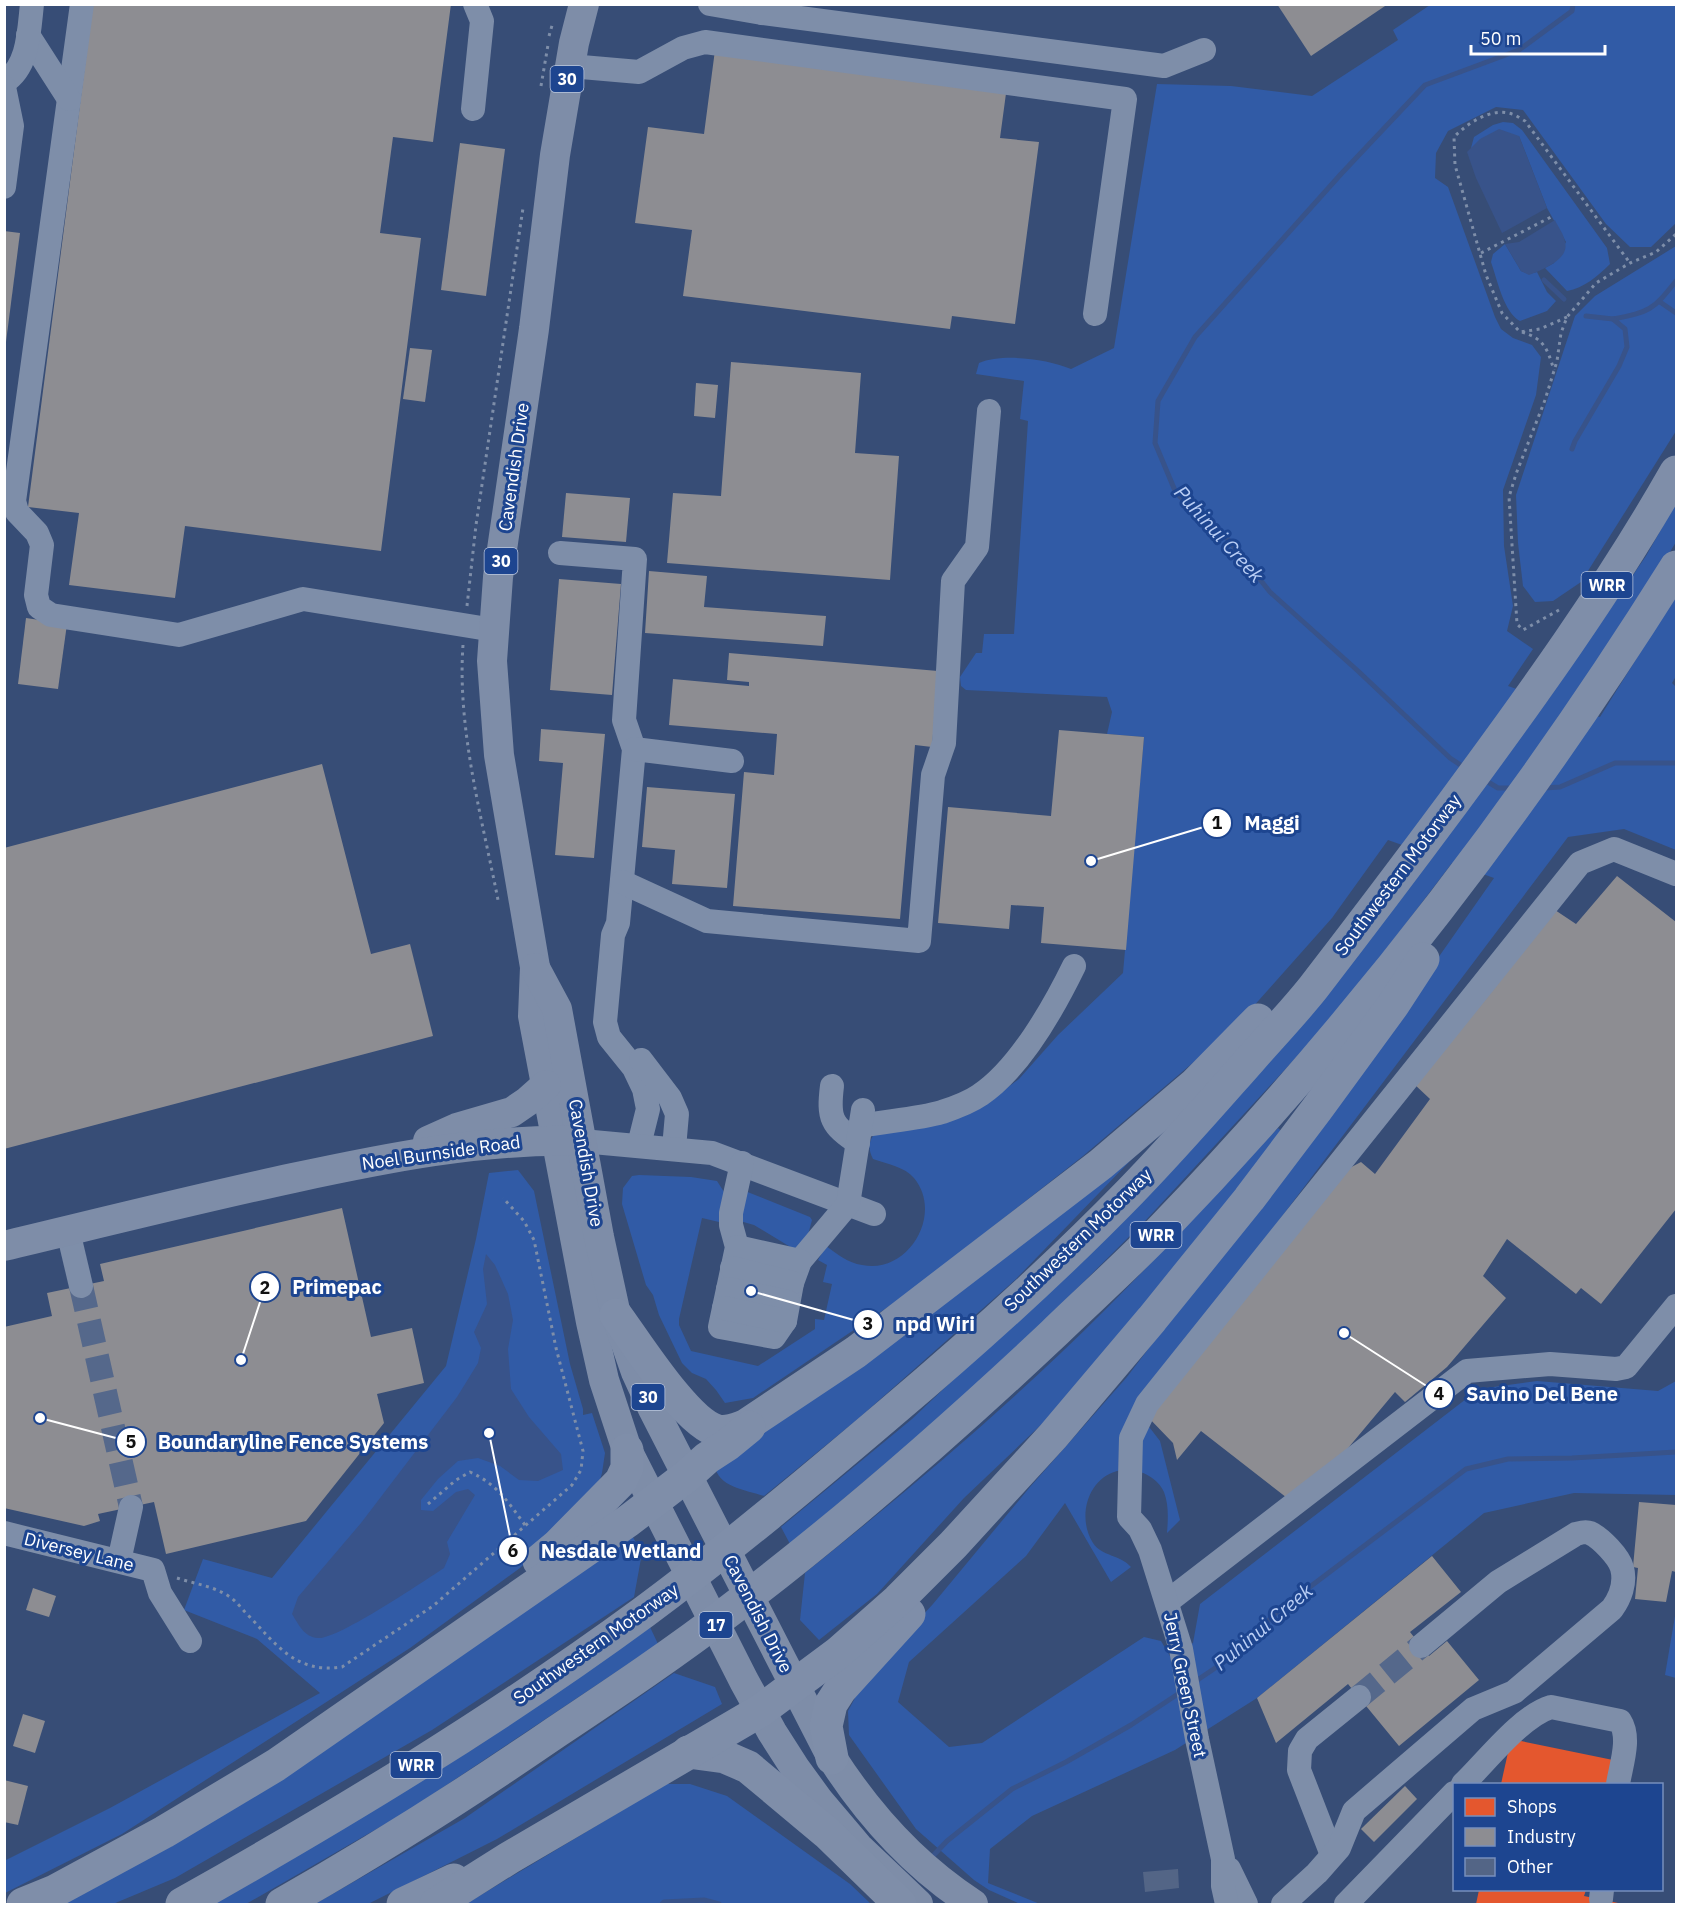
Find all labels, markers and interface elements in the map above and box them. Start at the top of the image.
scale bar [1471,18,1604,56]
text: 50 m [1480,27,1522,50]
road number: 30 [550,66,584,92]
street label: Cavendish Drive [493,401,534,533]
water label: Puhinui Creek [1168,479,1271,589]
road number: 30 [484,548,518,574]
road number: WRR [1582,572,1632,598]
street label: Southwestern Motorway [1329,789,1466,960]
callout: Maggi [1202,804,1312,842]
text: Maggi [1244,809,1300,836]
text: 1 [1212,811,1223,834]
street label: Cavendish Drive [564,1097,609,1229]
street label: Noel Burnside Road [360,1130,522,1175]
street label: Southwestern Motorway [999,1163,1156,1316]
road number: WRR [1130,1222,1182,1248]
callout: Primepac [250,1268,394,1306]
text: Primepac [292,1273,382,1300]
text: 2 [260,1276,270,1299]
callout: npd Wiri [853,1305,987,1343]
text: npd Wiri [895,1310,975,1337]
text: 3 [863,1312,873,1335]
callout: Savino Del Bene [1424,1375,1630,1413]
text: Savino Del Bene [1466,1380,1618,1407]
text: 4 [1434,1382,1445,1405]
road number: 30 [632,1384,664,1410]
callout: Boundaryline Fence Systems [116,1423,440,1461]
text: Boundaryline Fence Systems [158,1428,428,1455]
text: 5 [126,1430,137,1453]
street label: Diversey Lane [22,1527,136,1576]
callout: Nesdale Wetland [498,1532,713,1570]
text: Nesdale Wetland [541,1537,701,1564]
text: 6 [508,1539,519,1562]
street label: Cavendish Drive [719,1551,798,1677]
water label: Puhinui Creek [1207,1577,1319,1676]
street label: Southwestern Motorway [509,1578,683,1709]
street label: Jerry Green Street [1159,1610,1212,1760]
road number: 17 [700,1612,732,1638]
road number: WRR [390,1752,442,1778]
legend [1453,1783,1663,1891]
text: Shops [1507,1795,1557,1818]
text: Industry [1507,1825,1576,1848]
text: Other [1507,1855,1553,1878]

